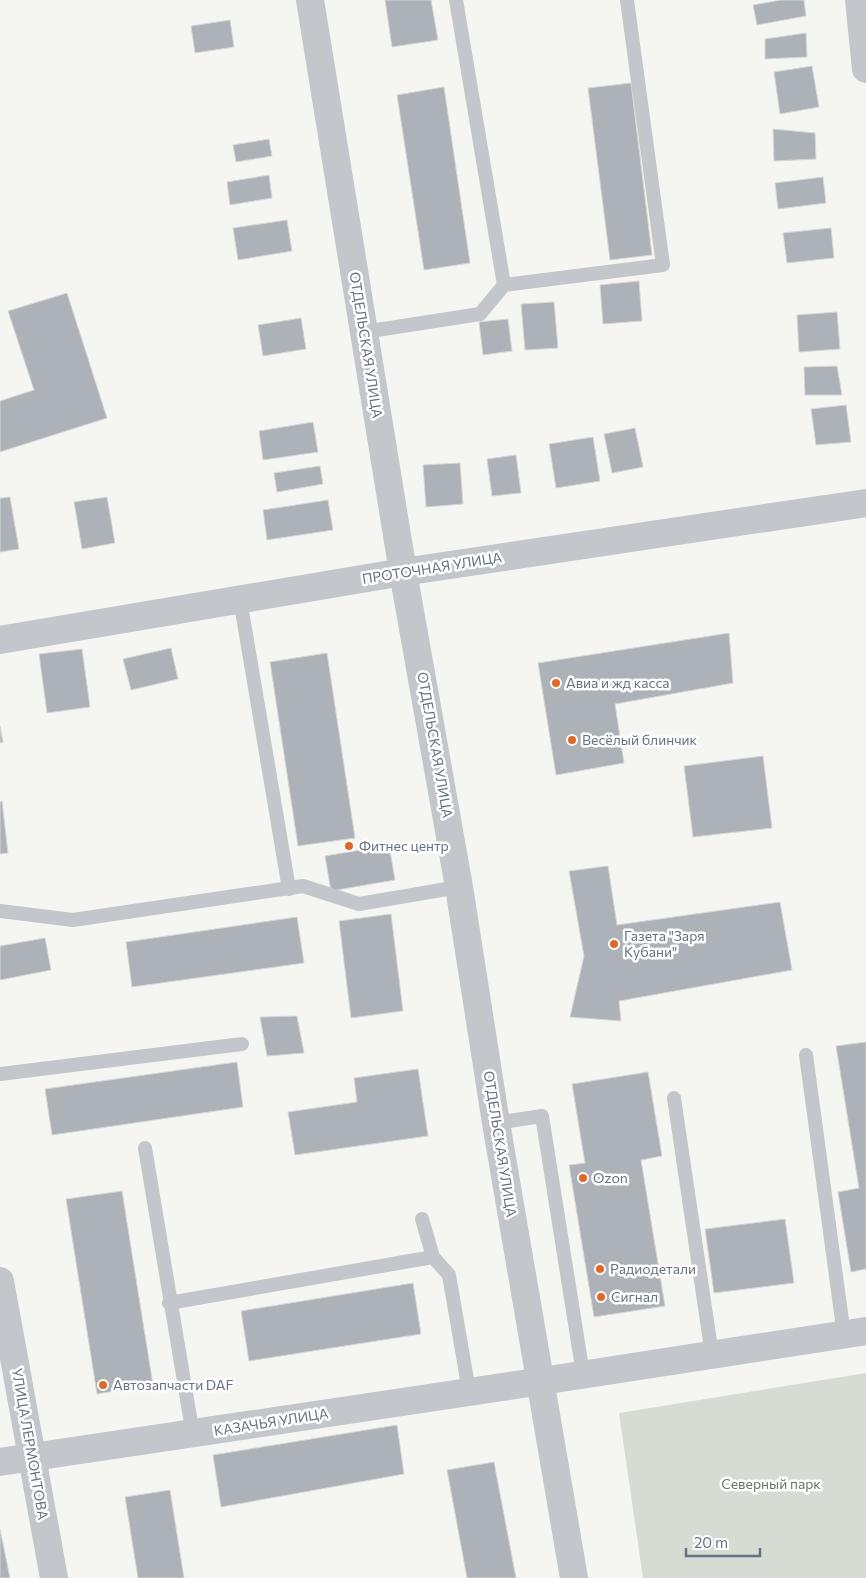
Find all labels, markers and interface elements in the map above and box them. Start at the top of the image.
street label: ОТДЕЛЬСКАЯ УЛИЦА [347,271,387,420]
street label: ПРОТОЧНАЯ УЛИЦА [361,548,503,587]
street label: ОТДЕЛЬСКАЯ УЛИЦА [414,671,457,820]
place label: Авиа и жд касса [566,674,670,691]
marker: Авиа и жд касса [550,677,562,689]
place label: Весёлый блинчик [582,731,698,748]
marker: Весёлый блинчик [566,734,578,746]
place label: Фитнес центр [359,837,449,854]
marker: Фитнес центр [343,840,355,852]
place label: Газета "Заря Кубани" [624,927,705,960]
marker: Газета "Заря Кубани" [608,938,620,950]
street label: ОТДЕЛЬСКАЯ УЛИЦА [481,1070,521,1219]
place label: Ozon [593,1169,628,1186]
marker: Ozon [577,1172,589,1184]
place label: Радиодетали [610,1260,696,1277]
marker: Радиодетали [594,1263,606,1275]
place label: Сигнал [611,1288,658,1305]
marker: Сигнал [595,1291,607,1303]
street label: УЛИЦА ЛЕРМОНТОВА [9,1367,52,1521]
place label: Автозапчасти DAF [113,1376,233,1393]
marker: Автозапчасти DAF [97,1379,109,1391]
street label: КАЗАЧЬЯ УЛИЦА [212,1404,330,1439]
park label: Северный парк [721,1475,821,1492]
scale bar [686,1526,760,1558]
text: 20 m [694,1533,728,1551]

